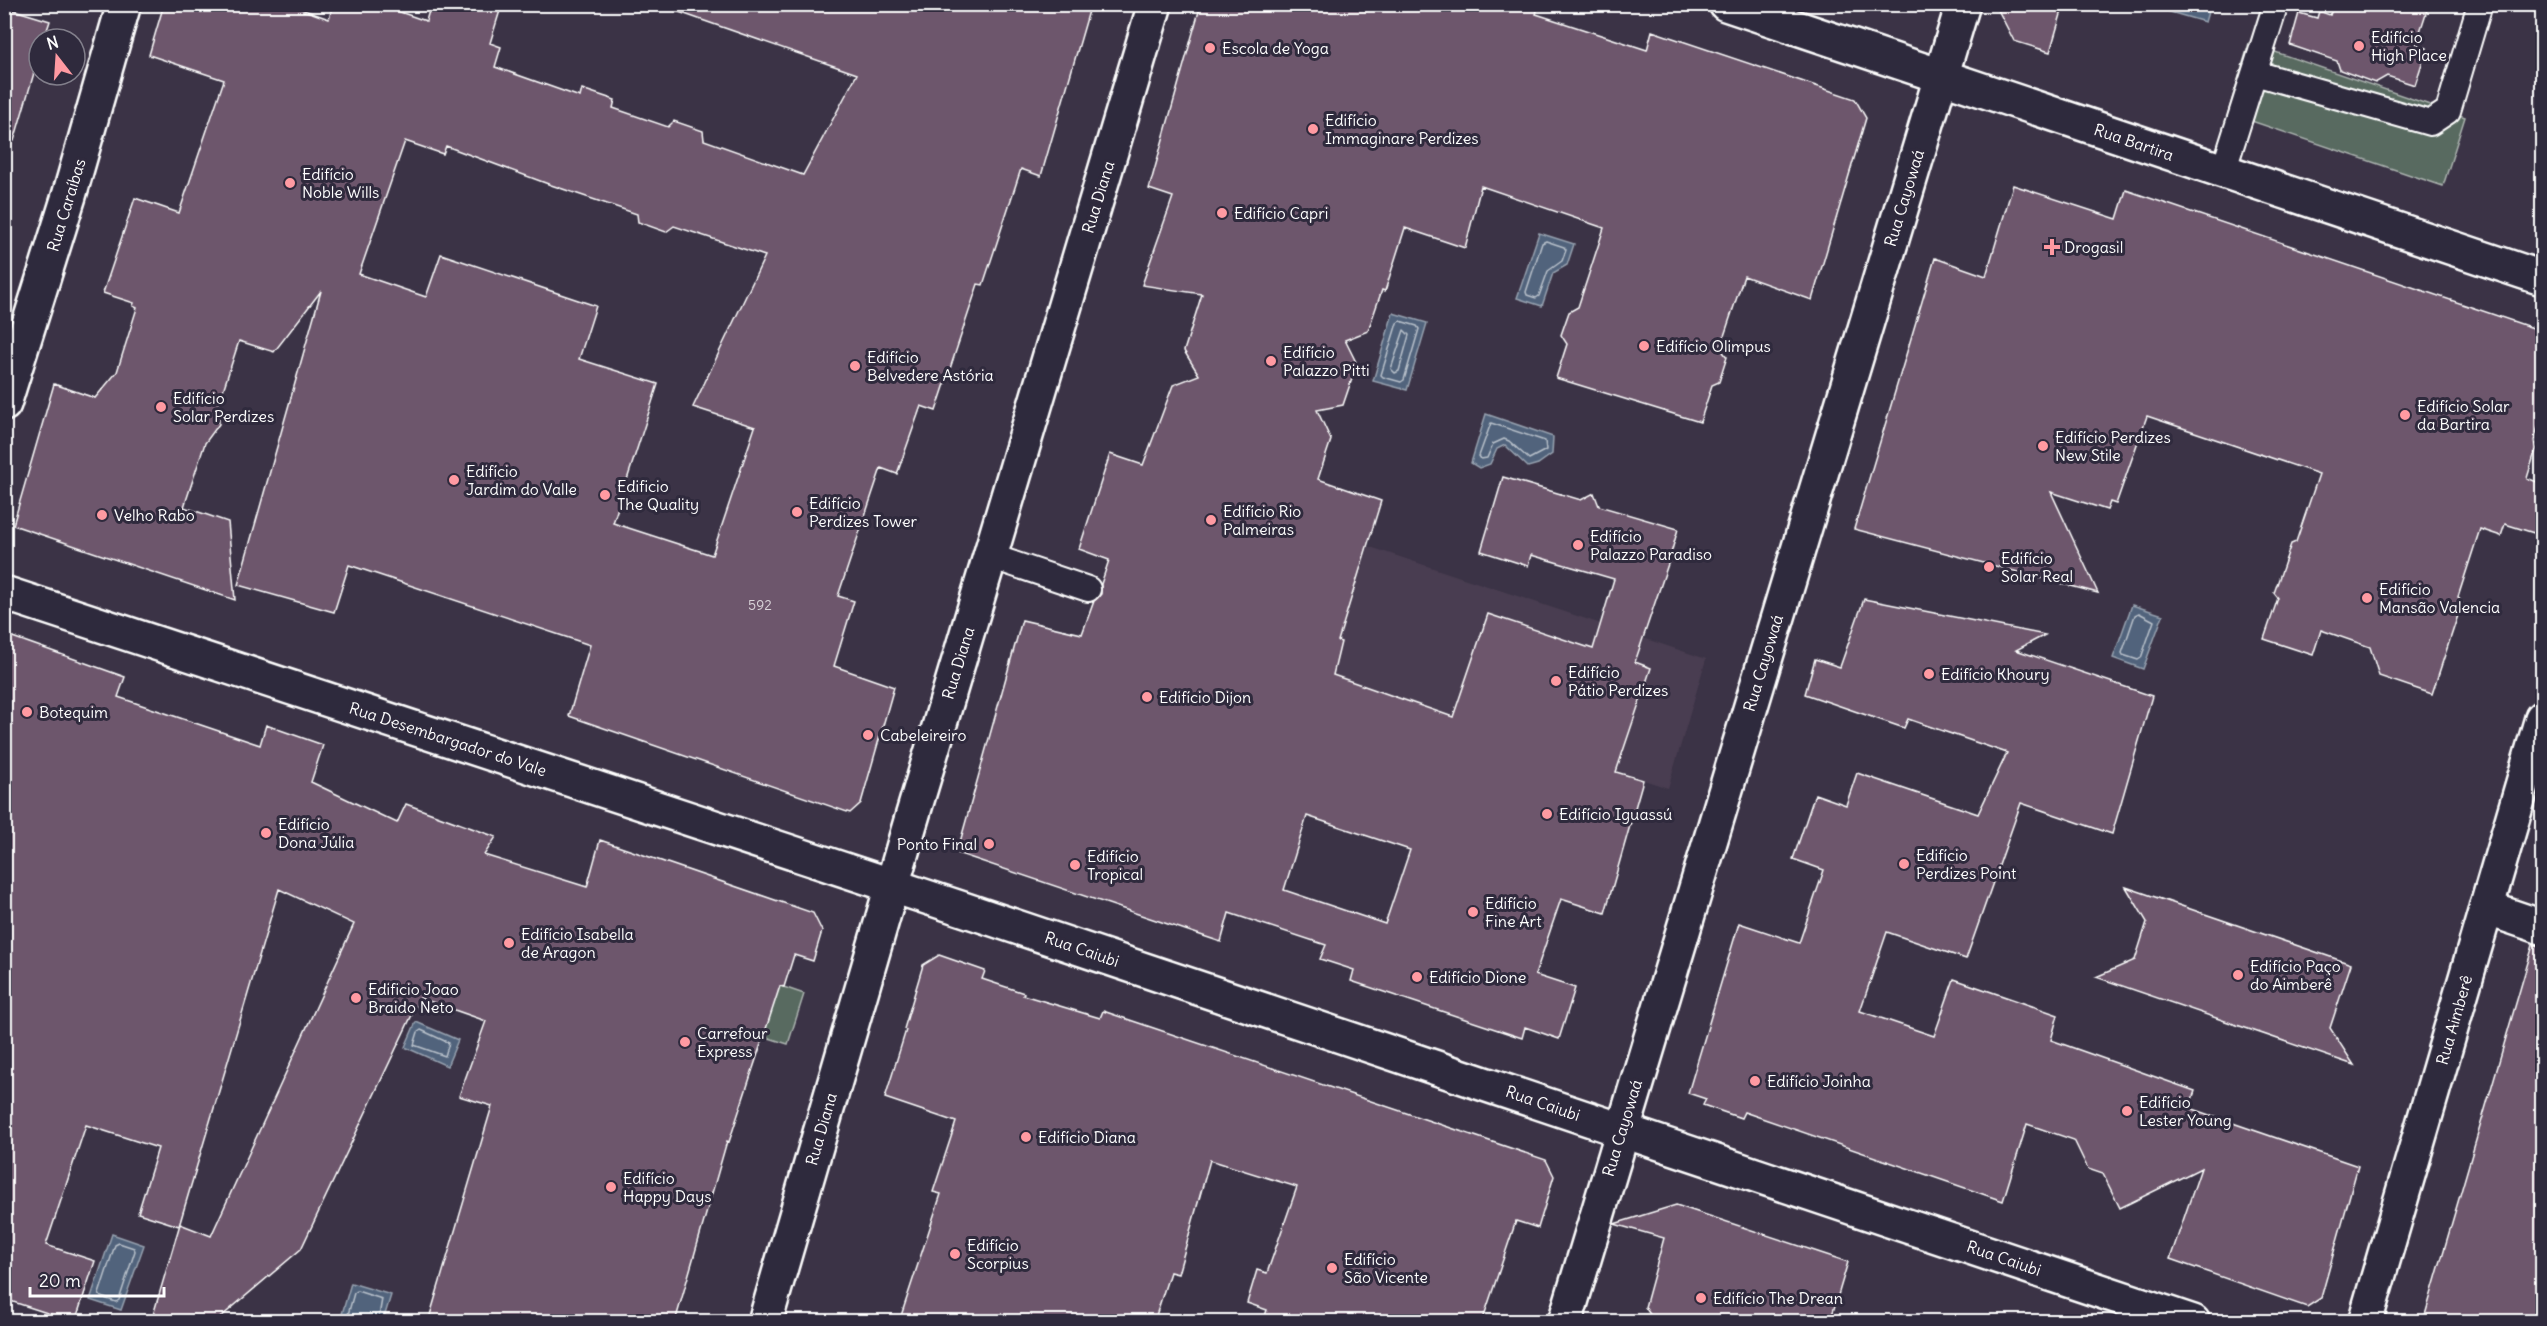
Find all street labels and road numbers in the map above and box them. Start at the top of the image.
street label: Rua Bartira [2092,119,2176,165]
street label: Rua Cayowaá [1880,147,1928,249]
street label: Rua Caraíbas [42,156,90,254]
street label: Rua Diana [1078,158,1118,236]
street label: Rua Cayowaá [1739,612,1787,714]
street label: Rua Diana [938,624,978,702]
street label: Rua Desembargador do Vale [347,698,549,780]
street label: Rua Caiubi [1042,927,1122,971]
street label: Rua Aimberê [2432,973,2476,1067]
street label: Rua Cayowaá [1598,1077,1646,1179]
street label: Rua Caiubi [1503,1081,1583,1125]
street label: Rua Diana [801,1090,841,1168]
street label: Rua Caiubi [1964,1236,2044,1280]

